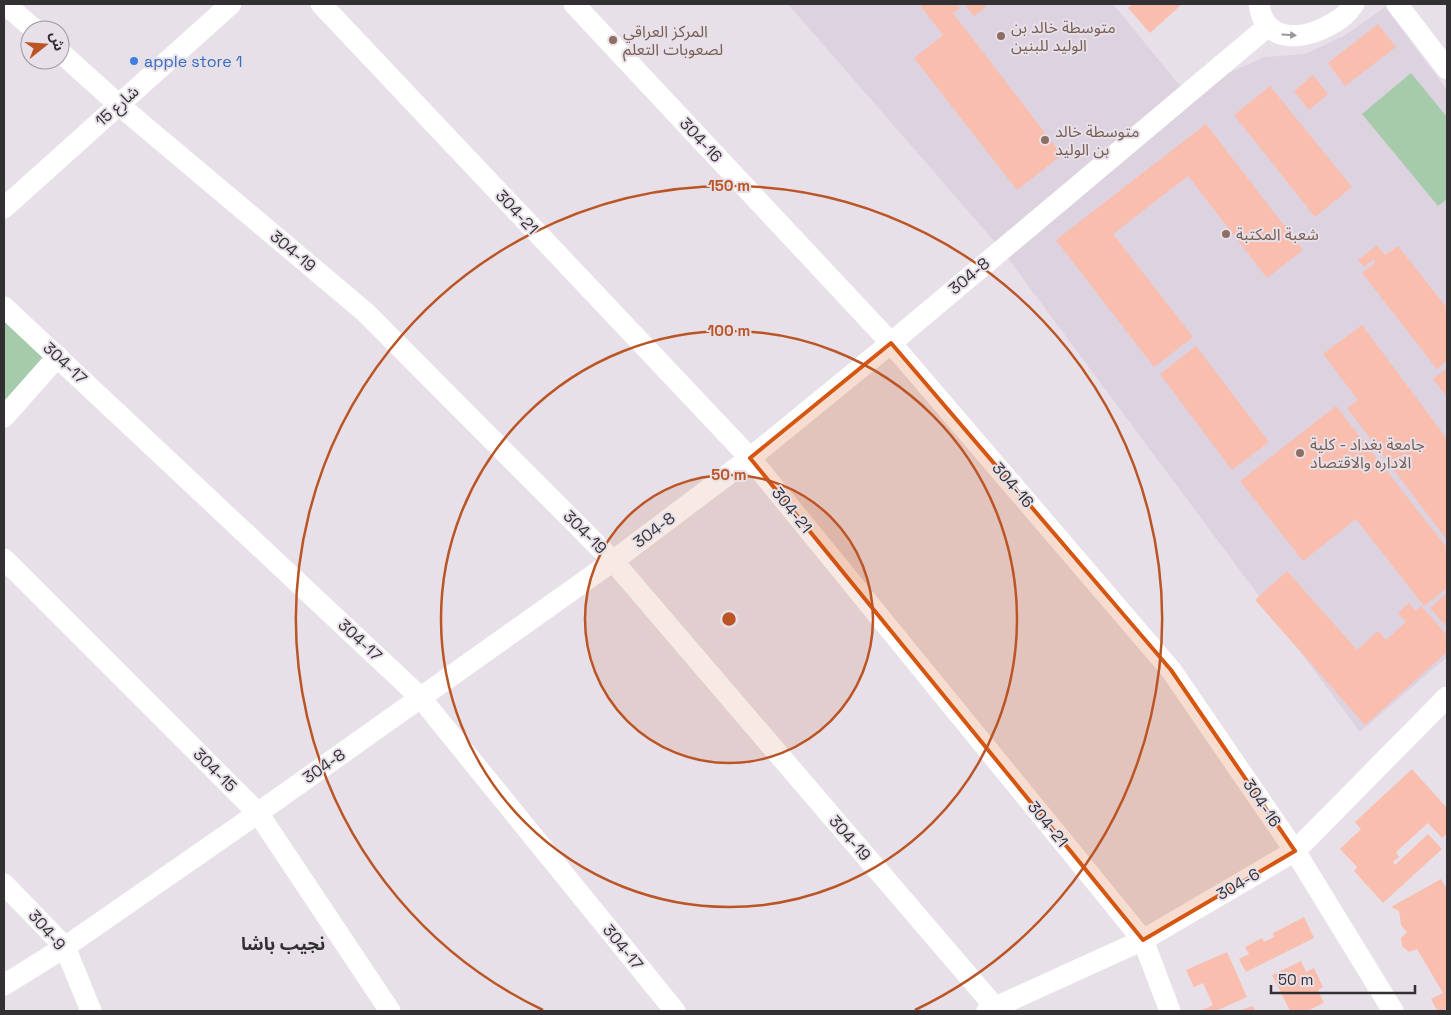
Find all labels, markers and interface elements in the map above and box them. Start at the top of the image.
place label: متوسطة خالد بن الوليد للبنين [1011,17,1116,56]
north arrow [20,20,70,70]
place label: المركز العراقي لصعوبات التعلم [623,21,723,62]
text: ش [46,29,69,53]
marker: متوسطة خالد بن الوليد للبنين [995,30,1007,42]
one-way arrow [1281,31,1297,39]
marker: المركز العراقي لصعوبات التعلم [607,34,619,46]
place label: apple store 1 [144,51,243,72]
marker: apple store 1 [128,55,140,67]
street label: شارع 15 [91,81,145,133]
street label: 304-16 [675,113,727,167]
place label: متوسطة خالد بن الوليد [1055,121,1139,160]
marker: متوسطة خالد بن الوليد [1039,134,1051,146]
text: 150 m [708,176,750,195]
street label: 304-21 [491,185,543,239]
place label: شعبة المكتبة [1236,224,1319,245]
street label: 304-19 [266,226,320,276]
marker: شعبة المكتبة [1220,228,1232,240]
street label: 304-8 [944,253,994,299]
text: 100 m [708,321,750,340]
street label: 304-17 [38,337,92,389]
place label: جامعة بغداد - كلية الاداره والاقتصاد [1310,434,1425,473]
marker: جامعة بغداد - كلية الاداره والاقتصاد [1294,447,1306,459]
street label: 304-16 [987,458,1039,512]
text: 50 m [711,465,747,484]
street label: 304-21 [767,483,817,537]
street label: 304-19 [559,506,611,558]
street label: 304-8 [629,507,679,553]
centre of rings [720,610,738,628]
street label: 304-17 [333,614,387,666]
street label: 304-15 [189,744,241,796]
street label: 304-8 [299,744,349,788]
street label: 304-16 [1238,775,1286,831]
street label: 304-21 [1023,797,1073,851]
street label: 304-19 [824,811,876,865]
street label: 304-6 [1212,863,1264,905]
street label: 304-9 [24,905,70,955]
street label: 304-17 [598,920,648,974]
district label: نجيب باشا [241,932,325,955]
scale bar [1271,962,1415,994]
text: 50 m [1278,970,1313,989]

